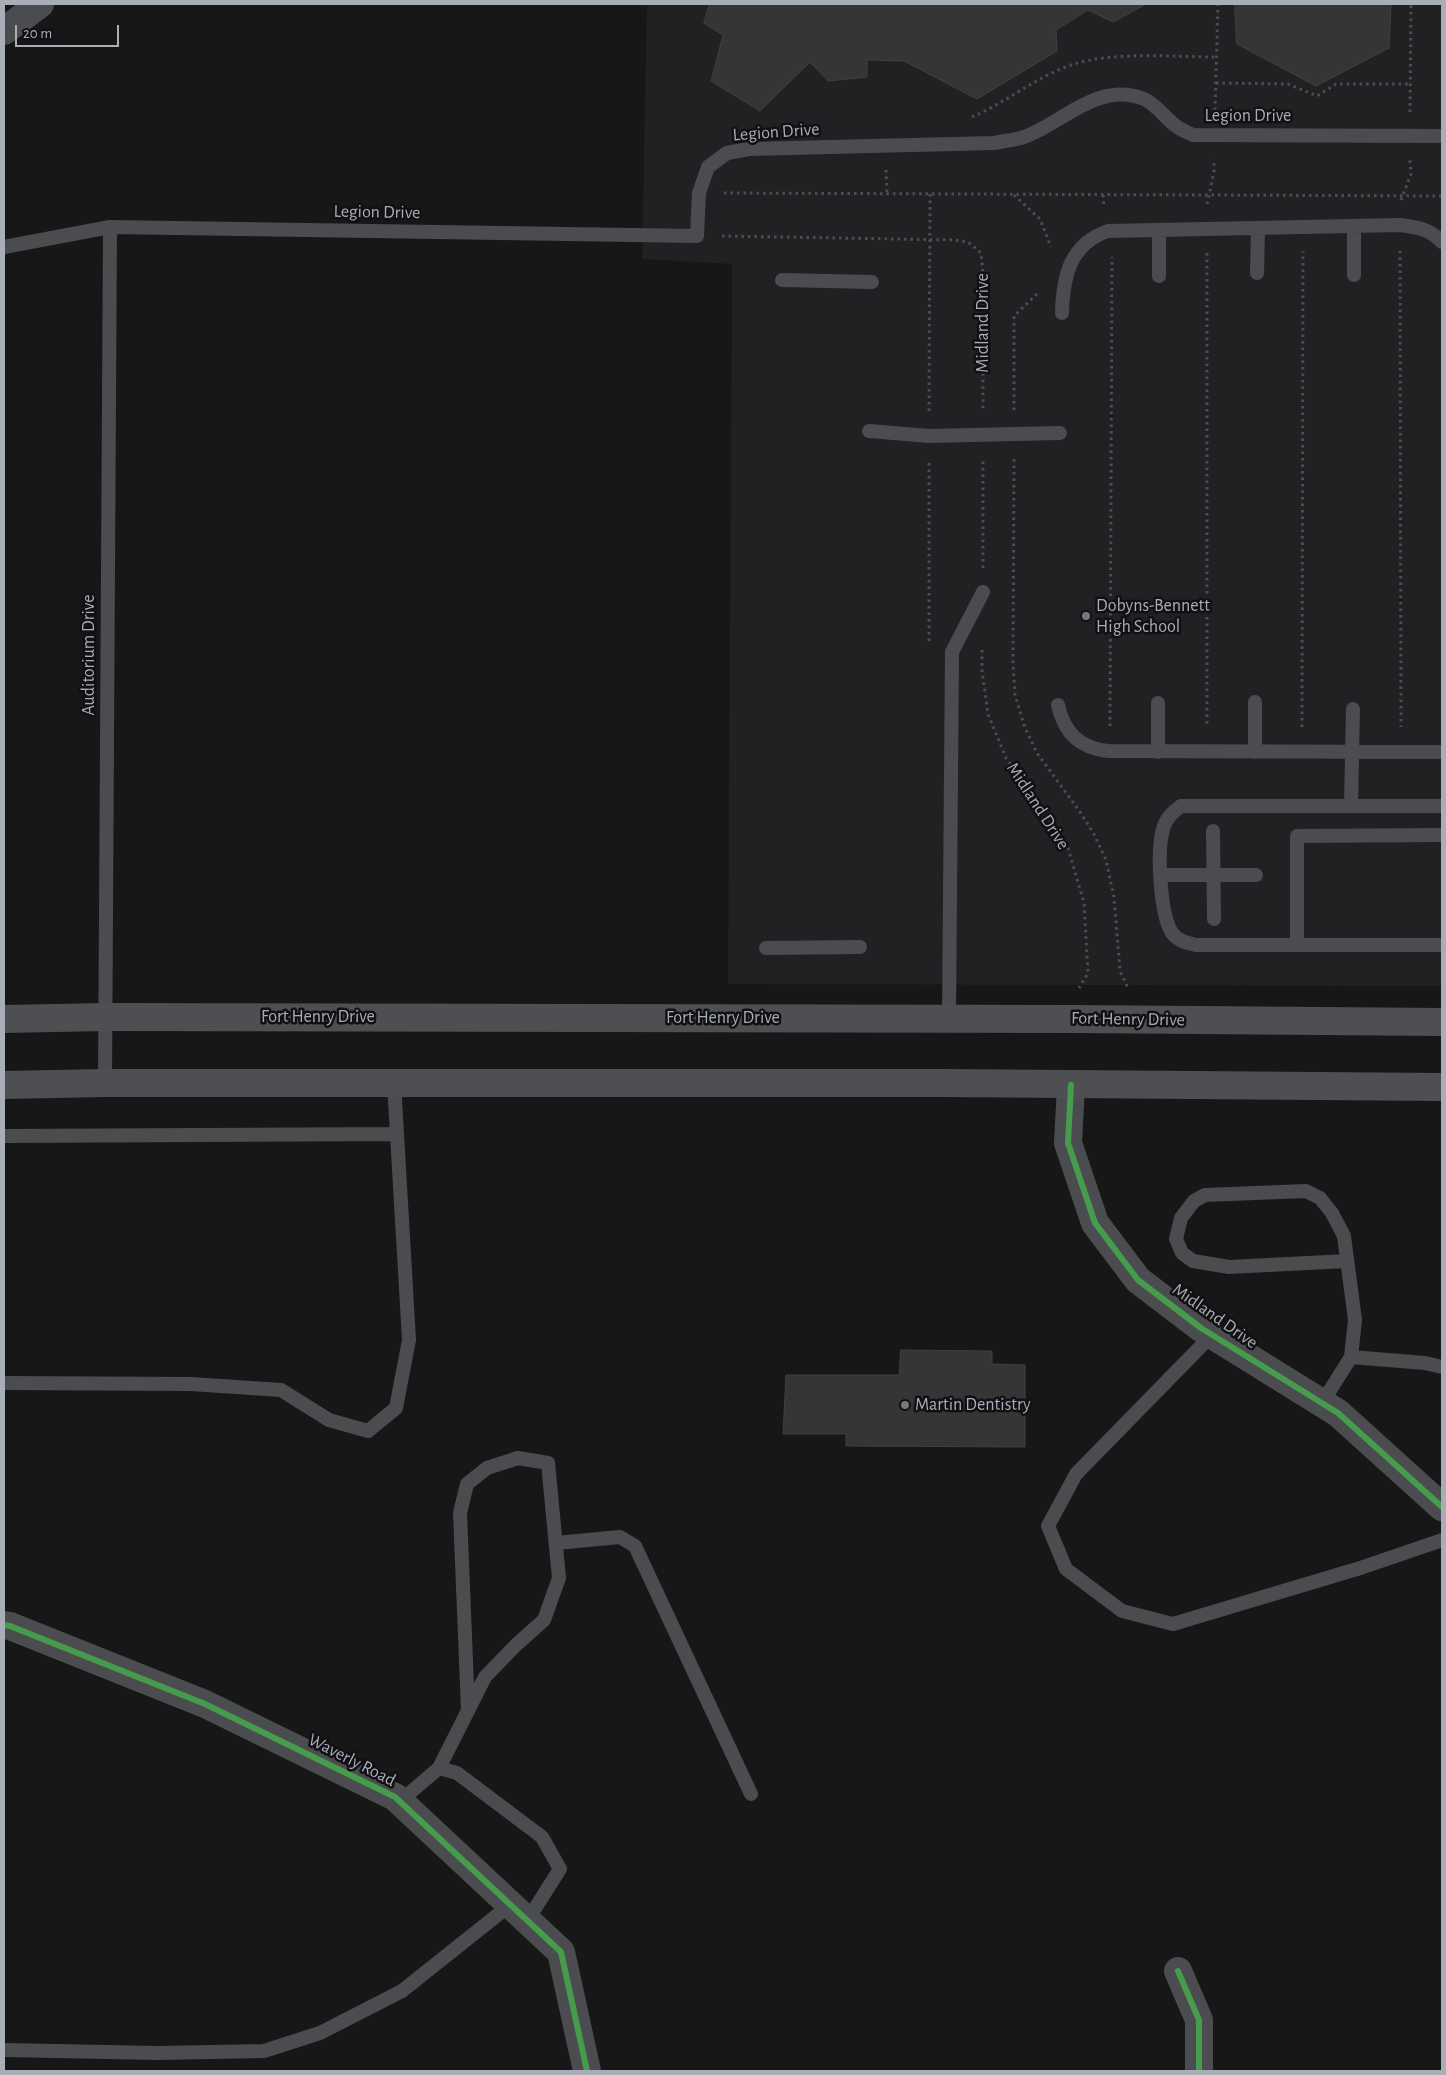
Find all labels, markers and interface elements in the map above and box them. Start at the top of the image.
scale bar [18,15,121,47]
text: 20 m [23,26,52,41]
street label: Legion Drive [1205,105,1291,127]
street label: Legion Drive [732,118,820,146]
street label: Legion Drive [333,200,421,224]
street label: Midland Drive [972,273,994,373]
street label: Auditorium Drive [78,594,100,716]
place label: Dobyns-Bennett High School [1096,595,1210,638]
marker: Dobyns-Bennett High School [1080,610,1092,622]
street label: Midland Drive [1002,758,1074,854]
street label: Fort Henry Drive [261,1006,375,1028]
street label: Fort Henry Drive [666,1007,780,1029]
street label: Fort Henry Drive [1071,1007,1185,1031]
street label: Midland Drive [1168,1279,1262,1353]
place label: Martin Dentistry [915,1394,1031,1416]
marker: Martin Dentistry [899,1399,911,1411]
street label: Waverly Road [305,1729,399,1791]

